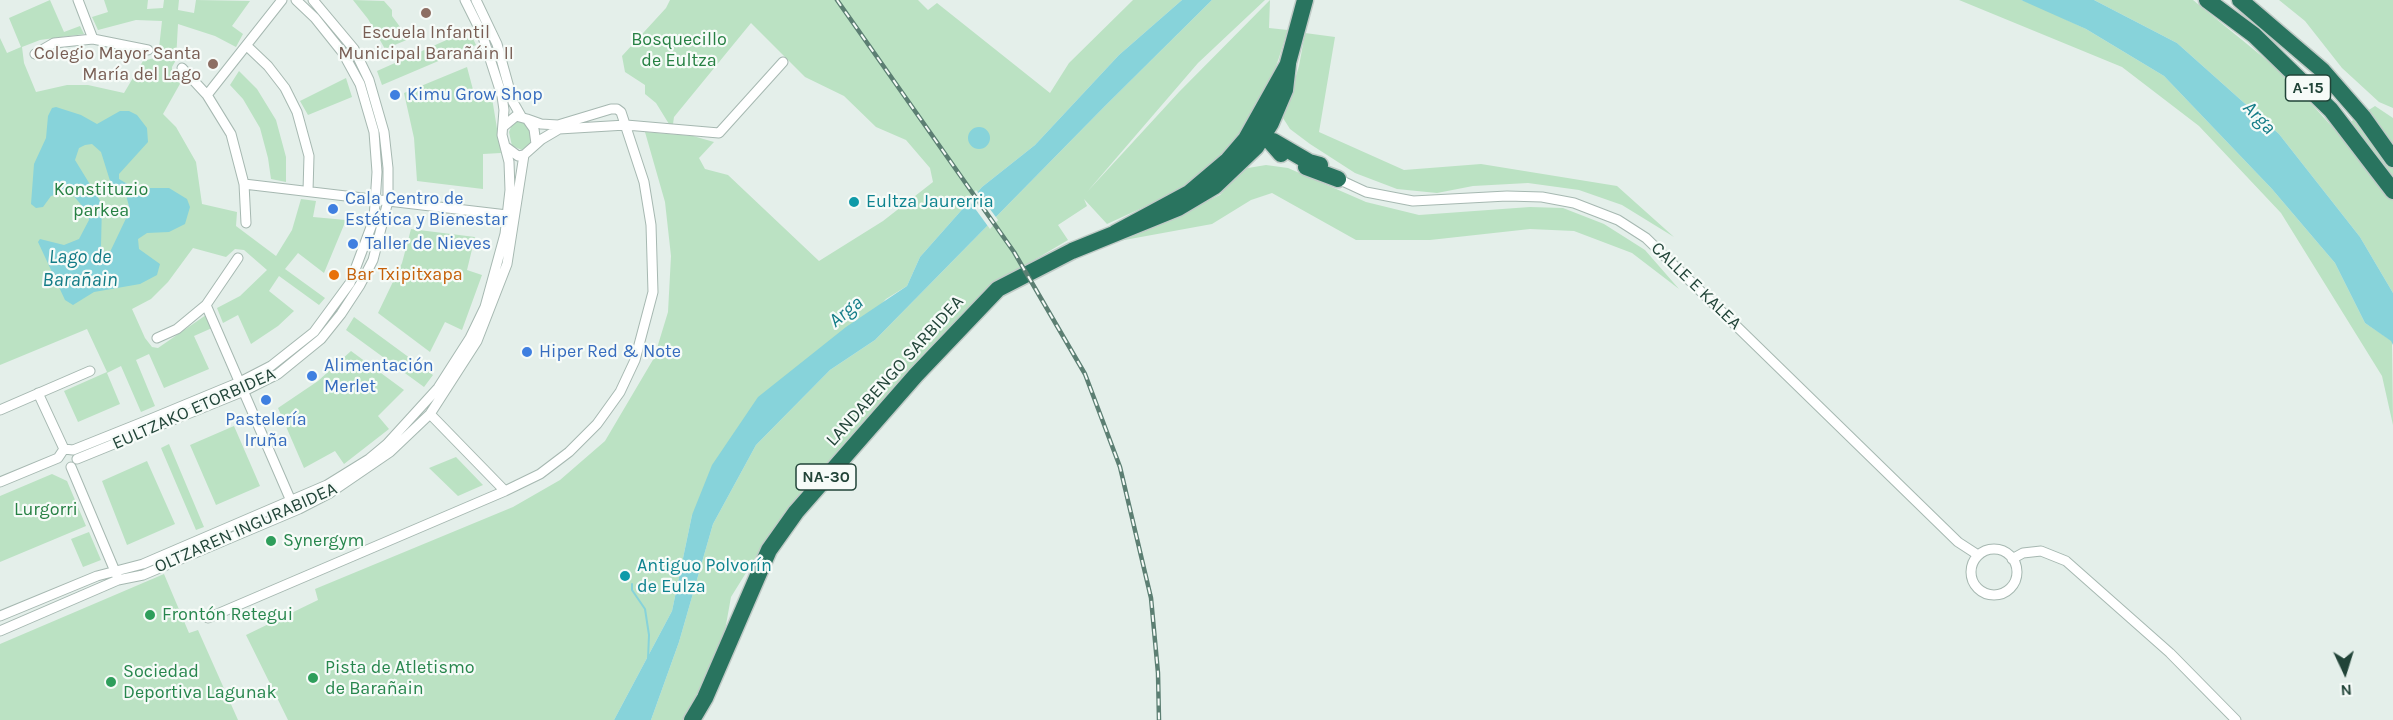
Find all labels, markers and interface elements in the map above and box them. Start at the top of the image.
marker: Escuela Infantil Municipal Barañáin II [419,6,433,20]
place label: Escuela Infantil Municipal Barañáin II [338,22,514,64]
park label: Bosquecillo de Eultza [631,29,727,72]
place label: Colegio Mayor Santa María del Lago [34,43,201,86]
marker: Colegio Mayor Santa María del Lago [206,57,220,71]
road number: A-15 [2286,75,2330,101]
place label: Kimu Grow Shop [407,84,543,106]
marker: Kimu Grow Shop [388,88,402,102]
water label: Arga [2237,96,2281,140]
park label: Konstituzio parkea [54,179,148,222]
place label: Cala Centro de Estética y Bienestar [345,188,507,230]
place label: Eultza Jaurerria [866,191,994,213]
marker: Eultza Jaurerria [847,195,861,209]
marker: Cala Centro de Estética y Bienestar [326,202,340,216]
place label: Taller de Nieves [365,233,491,255]
marker: Taller de Nieves [346,237,360,251]
street label: CALLE E KALEA [1646,238,1746,334]
water label: Lago de Barañain [42,245,118,292]
place label: Bar Txipitxapa [346,264,463,286]
marker: Bar Txipitxapa [327,268,341,282]
street label: LANDABENGO SARBIDEA [822,291,968,451]
water label: Arga [824,291,868,333]
place label: Hiper Red & Note [539,341,681,363]
marker: Hiper Red & Note [520,345,534,359]
place label: Alimentación Merlet [324,355,434,398]
street label: EULTZAKO ETORBIDEA [109,363,279,455]
marker: Alimentación Merlet [305,369,319,383]
marker: Pastelería Iruña [259,393,273,407]
place label: Pastelería Iruña [225,409,307,452]
road number: NA-30 [796,464,856,490]
street label: OLTZAREN INGURABIDEA [151,478,341,578]
park label: Lurgorri [14,499,78,521]
place label: Synergym [283,530,364,552]
marker: Synergym [264,534,278,548]
place label: Antiguo Polvorín de Eulza [637,555,772,598]
marker: Antiguo Polvorín de Eulza [618,569,632,583]
place label: Frontón Retegui [162,604,293,626]
marker: Frontón Retegui [143,608,157,622]
north arrow [2315,642,2375,702]
place label: Pista de Atletismo de Barañain [325,657,475,700]
place label: Sociedad Deportiva Lagunak [123,661,277,704]
marker: Pista de Atletismo de Barañain [306,671,320,685]
marker: Sociedad Deportiva Lagunak [104,675,118,689]
text: N [2340,681,2353,700]

